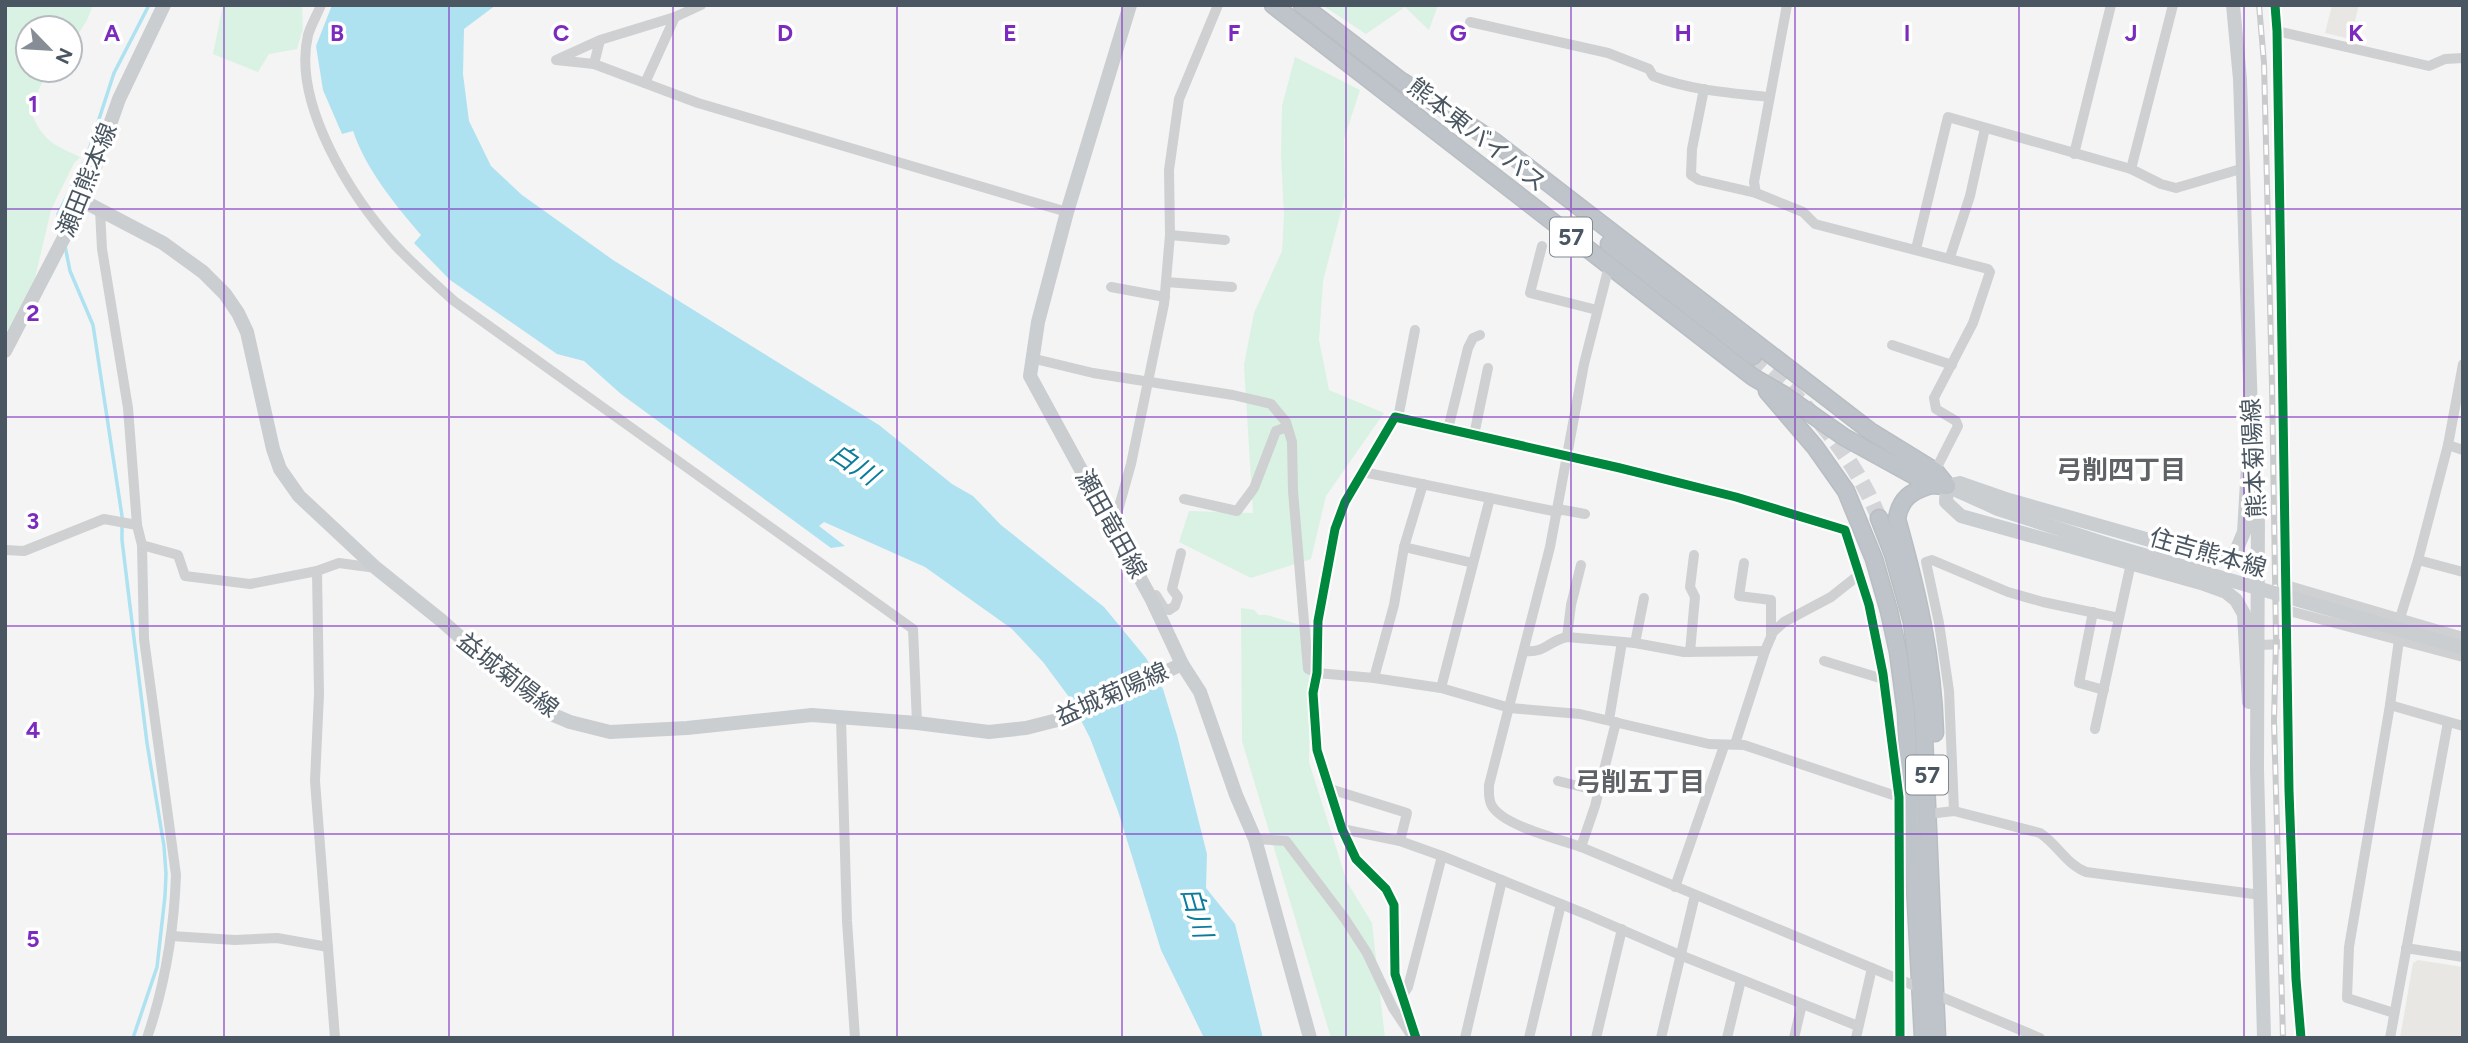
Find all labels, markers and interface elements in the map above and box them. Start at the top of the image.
north arrow [14,14,84,84]
text: A [104,19,121,47]
text: B [330,19,344,47]
text: C [553,19,570,47]
text: D [777,19,793,47]
text: E [1003,19,1017,47]
text: F [1228,19,1241,47]
text: G [1449,19,1467,47]
text: H [1674,19,1692,47]
text: I [1904,19,1910,47]
text: J [2125,19,2137,47]
text: K [2348,19,2364,47]
text: N [50,44,77,67]
street label: 熊本東バイパス [1402,72,1552,198]
text: 1 [28,90,38,118]
street label: 瀬田熊本線 [51,119,122,241]
road number: 57 [1550,218,1592,256]
text: 2 [26,299,40,327]
street label: 熊本菊陽線 [2236,397,2271,519]
water label: 白川 [823,436,887,493]
district label: 弓削四丁目 [2056,454,2186,486]
street label: 瀬田竜田線 [1070,464,1153,583]
text: 3 [27,507,39,535]
street label: 住吉熊本線 [2146,522,2270,583]
street label: 益城菊陽線 [452,626,565,723]
street label: 益城菊陽線 [1051,656,1173,731]
text: 4 [26,716,40,744]
road number: 57 [1906,755,1948,794]
district label: 弓削五丁目 [1575,766,1705,798]
water label: 白川 [1174,883,1220,944]
text: 5 [26,925,40,953]

